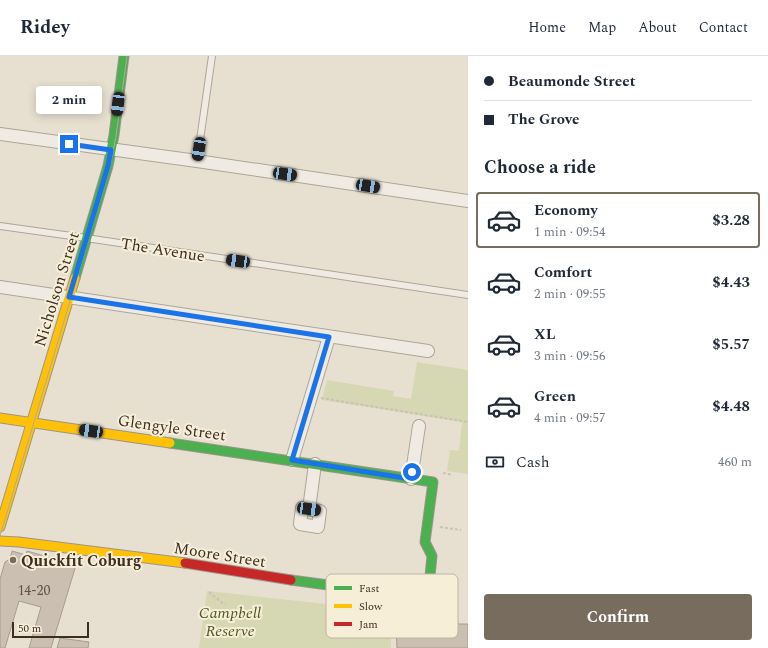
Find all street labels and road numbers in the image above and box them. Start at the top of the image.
street label: Nicholson Street [28,229,86,350]
street label: The Avenue [119,232,207,268]
street label: Glengyle Street [116,409,228,447]
street label: Moore Street [172,536,268,574]

